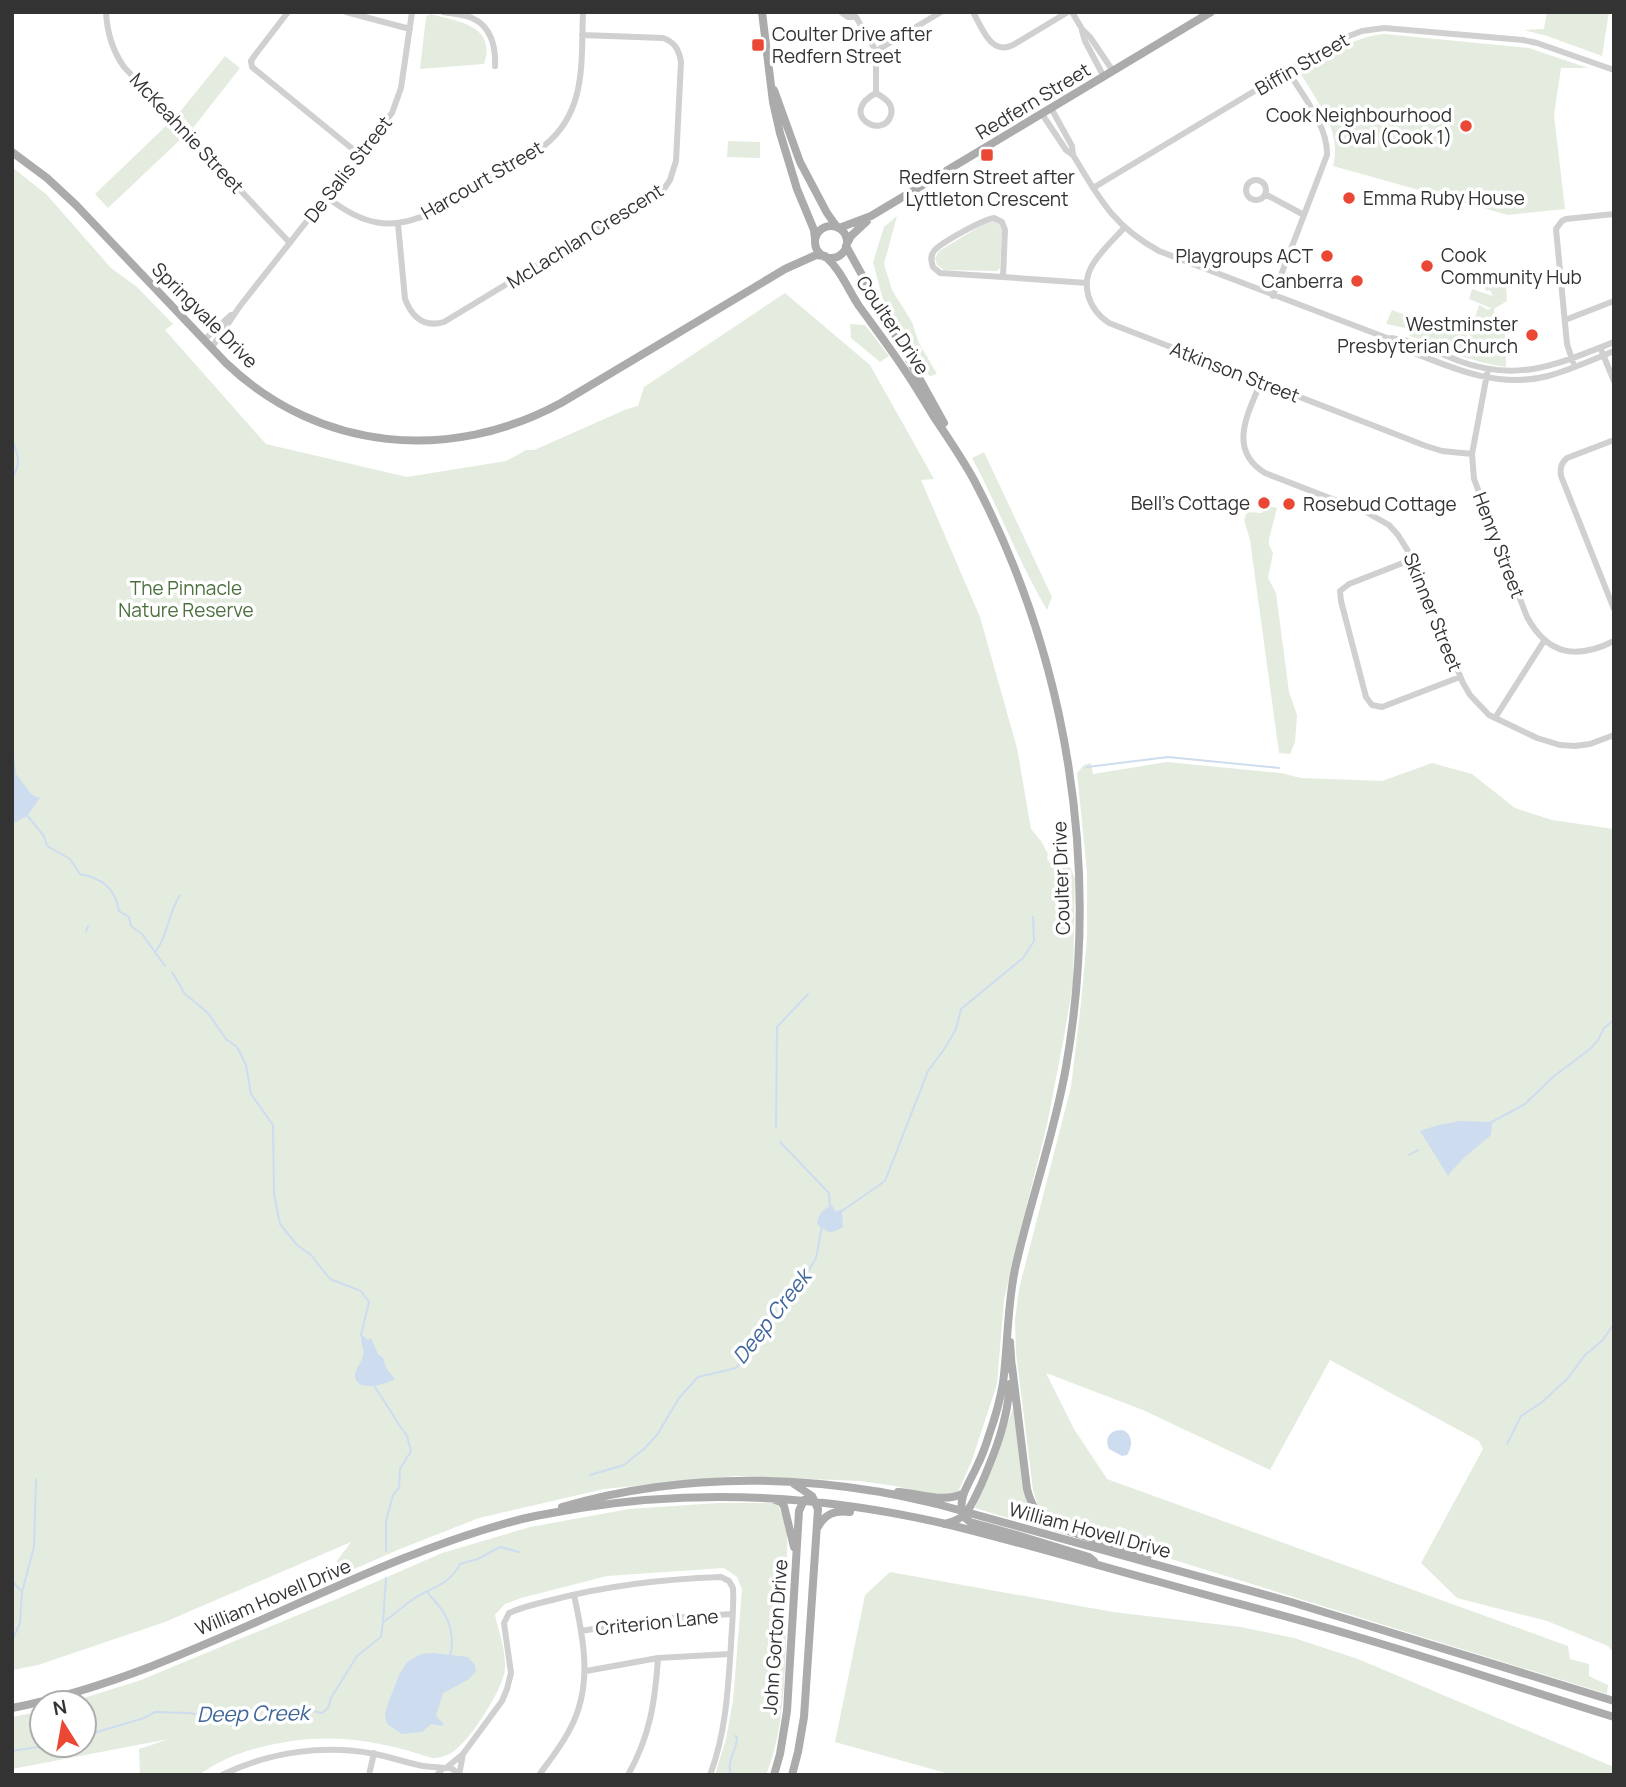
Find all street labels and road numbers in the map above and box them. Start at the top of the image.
street label: Biffin Street [1250,27,1354,101]
street label: Redfern Street [971,56,1095,146]
street label: McKeahnie Street [124,67,250,199]
street label: De Salis Street [298,110,398,228]
street label: Harcourt Street [416,134,548,226]
street label: McLachlan Crescent [502,177,668,295]
street label: Springvale Drive [146,256,264,374]
street label: Coulter Drive [850,270,936,380]
street label: Atkinson Street [1167,335,1303,409]
street label: Henry Street [1467,488,1531,602]
street label: Skinner Street [1397,549,1469,675]
street label: Coulter Drive [1046,821,1076,935]
street label: William Hovell Drive [1006,1496,1174,1564]
street label: William Hovell Drive [191,1552,355,1642]
street label: John Gorton Drive [757,1558,793,1716]
street label: Criterion Lane [594,1603,720,1641]

